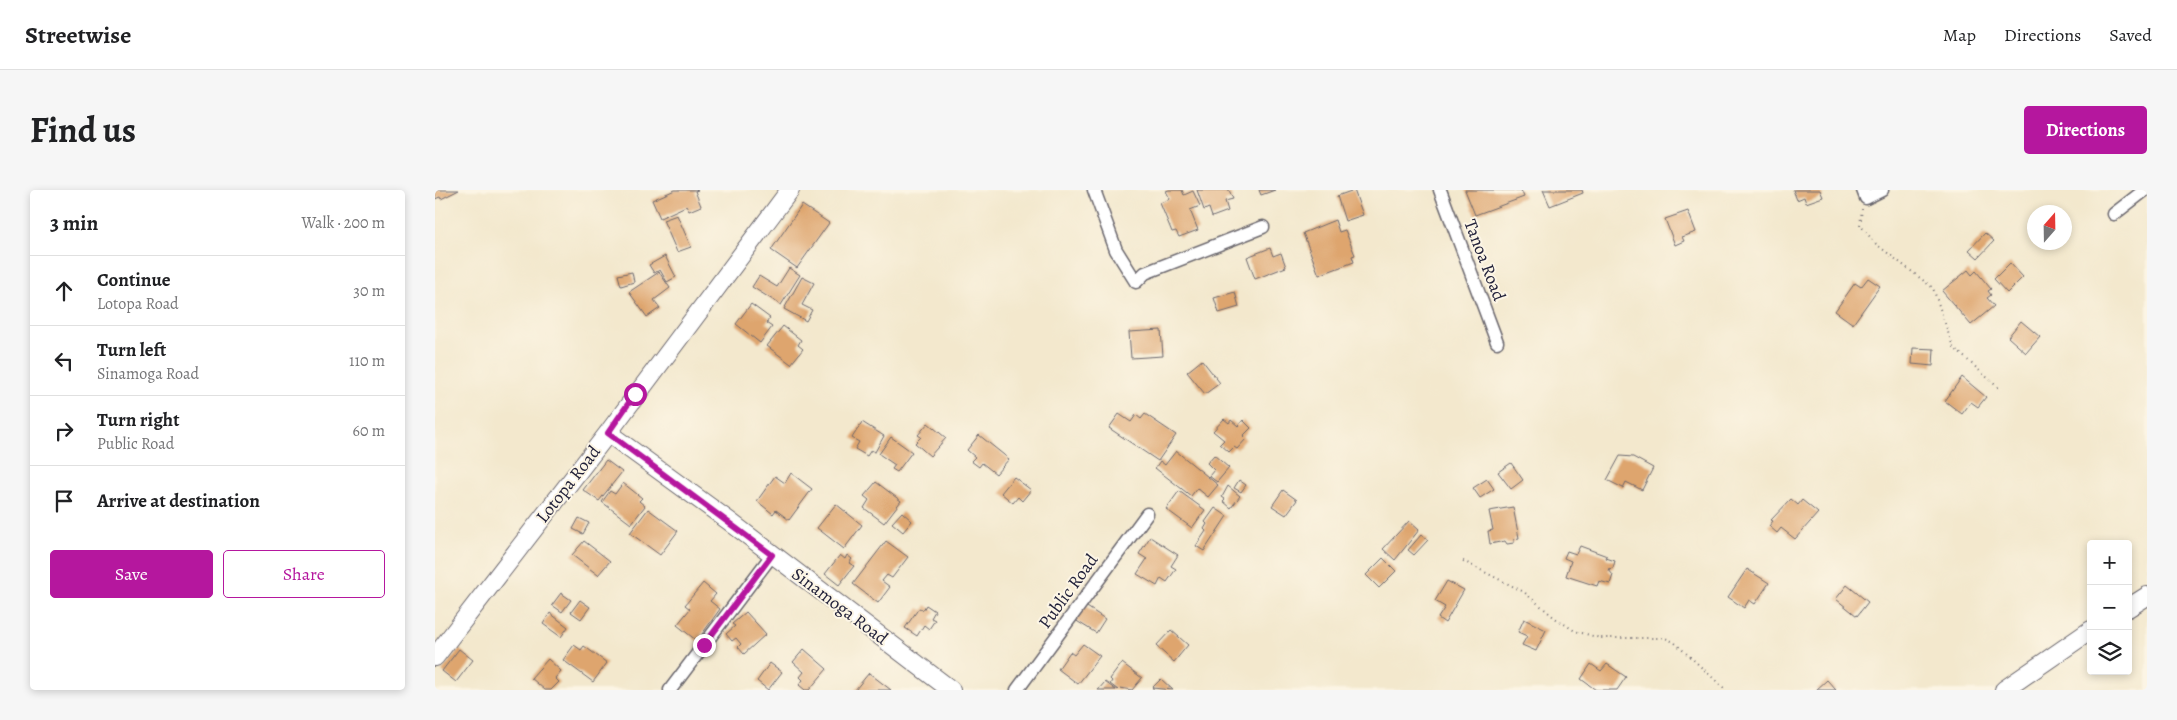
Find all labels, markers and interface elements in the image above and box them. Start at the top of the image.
text: Streetwise [25,19,131,51]
text: Map [1943,23,1976,47]
text: Directions [2004,23,2081,47]
text: Saved [2109,23,2152,47]
text: Find us [30,106,136,154]
button: Directions [2024,106,2147,154]
north arrow [2027,205,2072,250]
text: 3 min [50,209,98,237]
text: Walk · 200 m [301,212,385,234]
street label: Tanoa Road [1458,216,1512,305]
text: Continue [97,267,171,293]
icon: ahead [50,277,78,305]
text: 30 m [353,280,385,302]
text: Lotopa Road [97,293,179,315]
text: Turn left [97,337,166,363]
icon: left [50,347,78,375]
text: 110 m [349,350,385,372]
text: Sinamoga Road [97,363,199,385]
route start [624,383,647,406]
text: Turn right [97,407,179,433]
icon: right [50,417,78,445]
text: 60 m [353,420,385,442]
text: Public Road [97,433,174,455]
street label: Lotopa Road [530,440,606,528]
icon: arrive [50,487,78,515]
text: Arrive at destination [97,488,260,514]
map controls [2087,540,2132,675]
button: + [2087,540,2132,585]
street label: Public Road [1033,549,1103,633]
button: Save [50,550,213,598]
button: Share [223,550,385,598]
street label: Sinamoga Road [787,562,893,650]
button: − [2087,585,2132,630]
button: layers [2087,630,2132,675]
route end [693,634,716,657]

